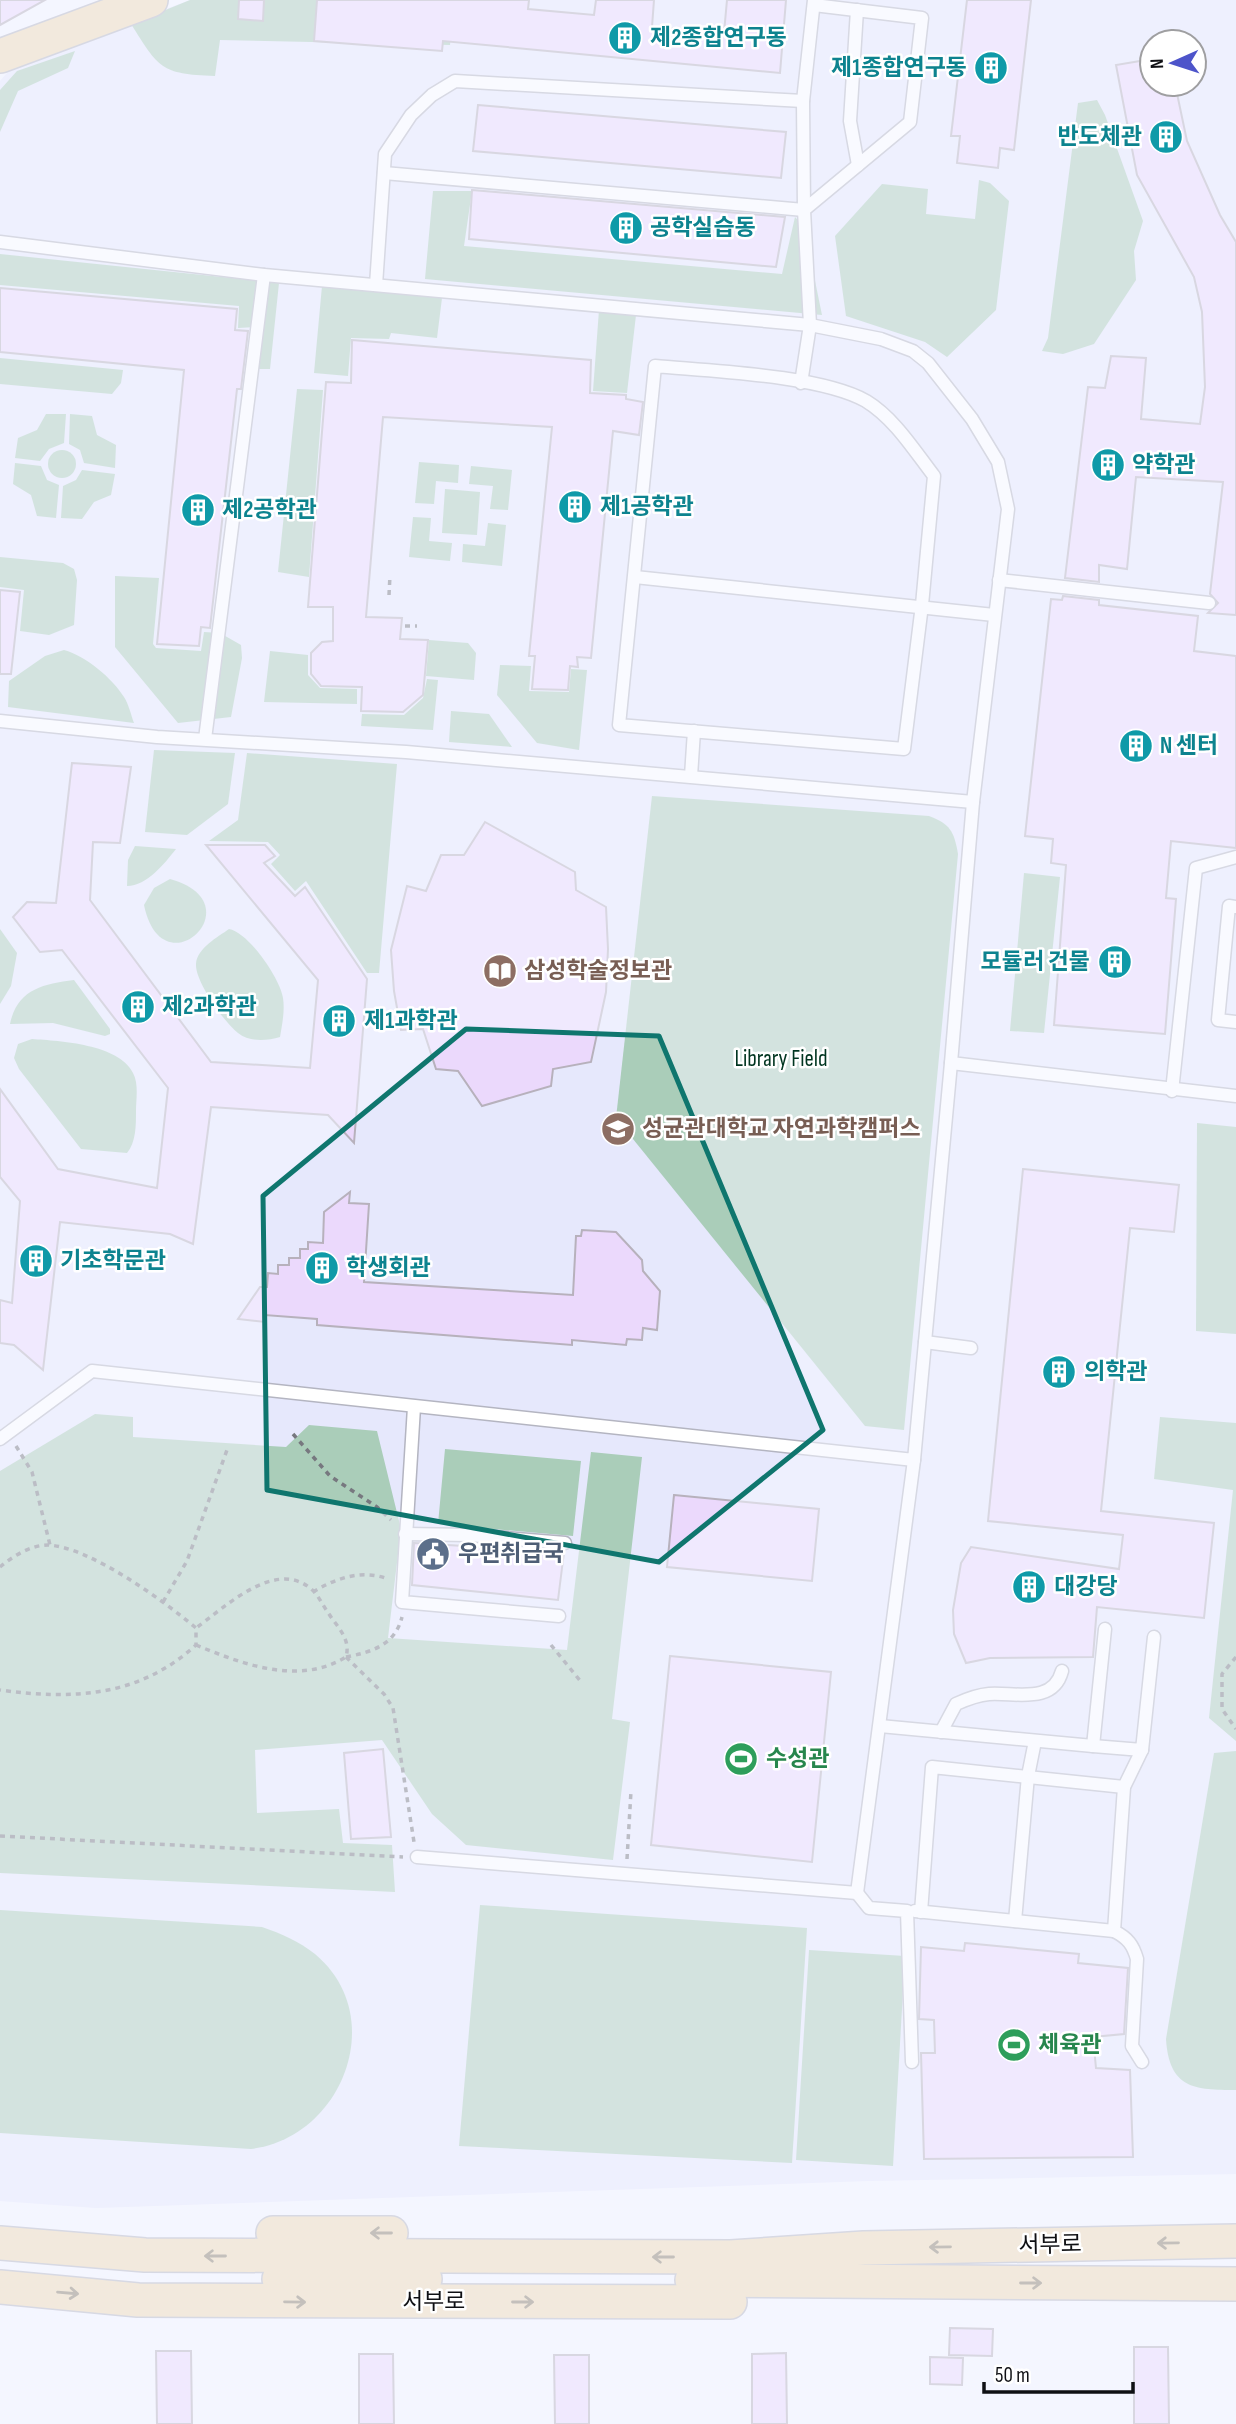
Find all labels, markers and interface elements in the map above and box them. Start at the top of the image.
building icon: 제2종합연구동 [606,19,644,57]
place label: 제2종합연구동 [650,24,787,52]
north arrow [1138,28,1208,98]
building icon: 제1종합연구동 [972,49,1010,87]
place label: 제1종합연구동 [831,54,967,82]
text: N [1146,58,1169,69]
building icon: 반도체관 [1147,118,1185,156]
place label: 반도체관 [1057,123,1142,151]
building icon: 공학실습동 [607,209,645,247]
place label: 공학실습동 [650,214,756,242]
building icon: 약학관 [1089,446,1127,484]
place label: 약학관 [1132,451,1195,479]
building icon: 제1공학관 [556,488,594,526]
building icon: 제2공학관 [179,491,217,529]
place label: 제1공학관 [600,493,694,521]
place label: 제2공학관 [222,496,317,524]
building icon: N 센터 [1117,727,1155,765]
place label: N 센터 [1160,732,1218,760]
building icon: 모듈러 건물 [1096,943,1134,981]
place label: 모듈러 건물 [981,948,1090,976]
library icon: 삼성학술정보관 [481,952,519,990]
place label: 삼성학술정보관 [524,957,672,985]
building icon: 제2과학관 [119,988,157,1026]
place label: 제2과학관 [162,993,257,1021]
building icon: 제1과학관 [320,1002,358,1040]
place label: 제1과학관 [364,1007,458,1035]
park label: Library Field [734,1045,828,1073]
school or university icon: 성균관대학교 자연과학캠퍼스 [599,1110,637,1148]
place label: 성균관대학교 자연과학캠퍼스 [642,1115,921,1143]
building icon: 기초학문관 [17,1242,55,1280]
place label: 기초학문관 [60,1247,166,1275]
building icon: 학생회관 [303,1249,341,1287]
place label: 학생회관 [346,1254,431,1282]
building icon: 의학관 [1040,1353,1078,1391]
place label: 의학관 [1084,1358,1147,1386]
public building icon: 우편취급국 [414,1535,452,1573]
place label: 우편취급국 [458,1540,564,1568]
building icon: 대강당 [1010,1568,1048,1606]
place label: 대강당 [1054,1573,1117,1601]
sports icon: 수성관 [722,1740,760,1778]
place label: 수성관 [766,1745,829,1773]
sports icon: 체육관 [995,2026,1033,2064]
place label: 체육관 [1038,2031,1101,2059]
one-way arrow [370,2226,393,2240]
street label: 서부로 [1018,2230,1082,2260]
one-way arrow [1157,2236,1180,2249]
one-way arrow [929,2240,952,2254]
one-way arrow [204,2249,227,2262]
one-way arrow [652,2250,675,2264]
one-way arrow [1019,2276,1042,2290]
one-way arrow [56,2287,79,2300]
street label: 서부로 [402,2288,466,2316]
one-way arrow [283,2295,306,2309]
one-way arrow [511,2295,534,2309]
scale bar [984,2350,1133,2394]
text: 50 m [995,2363,1030,2388]

